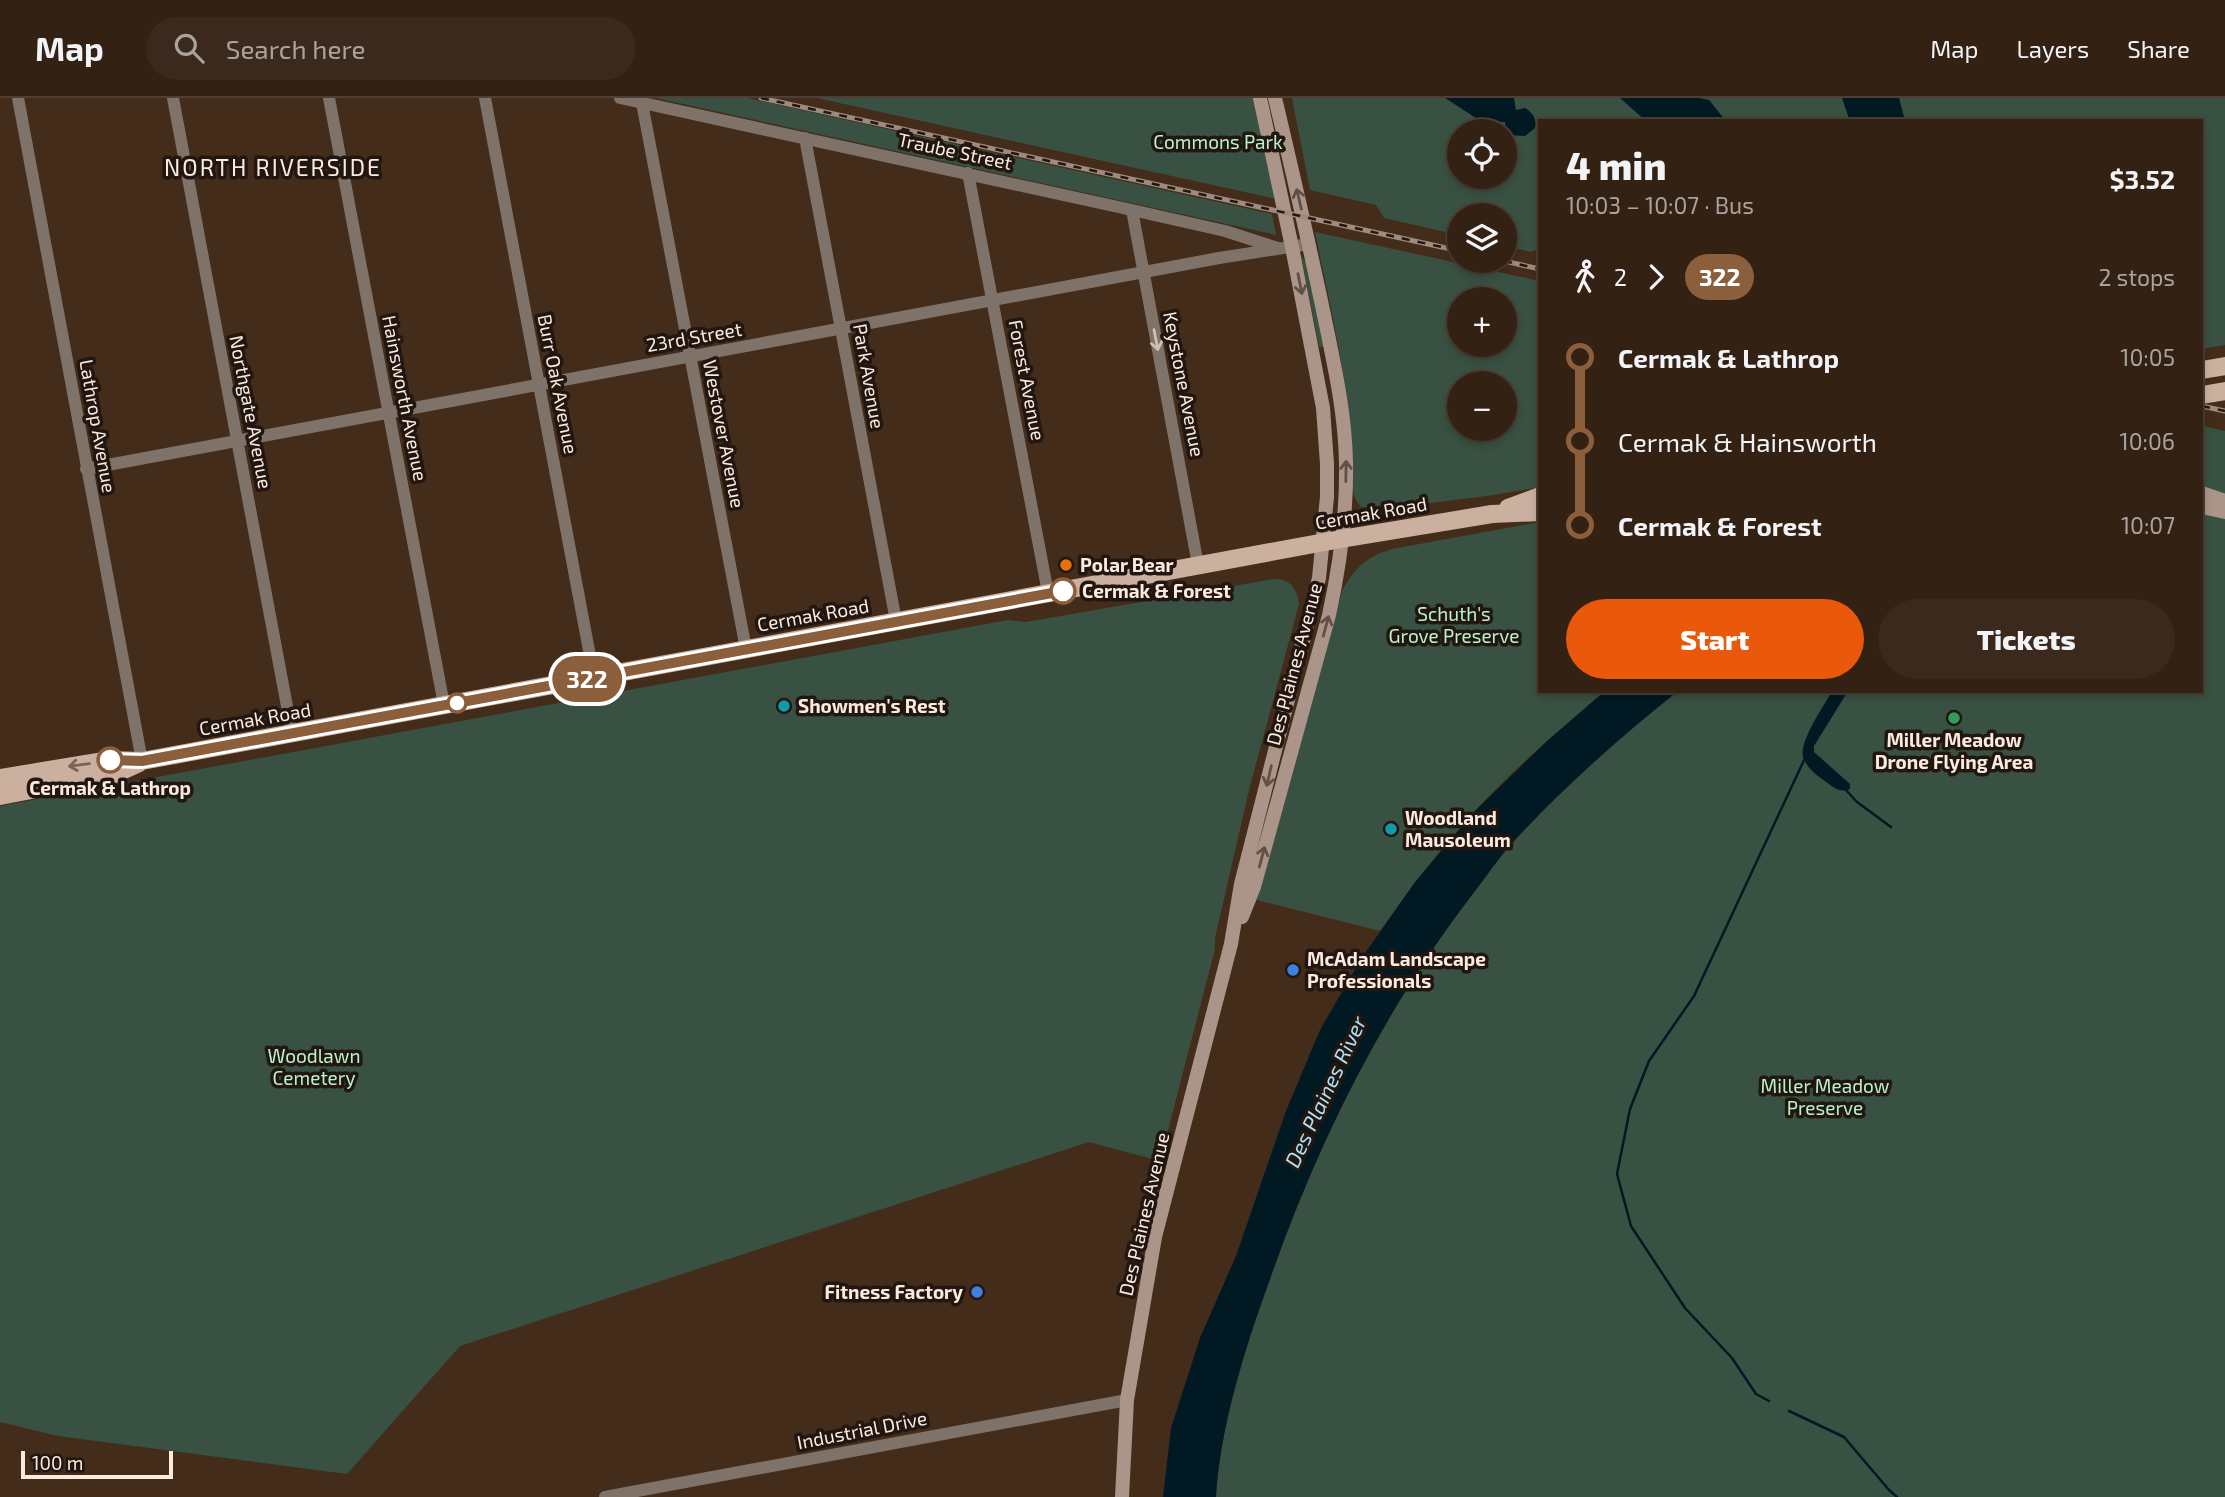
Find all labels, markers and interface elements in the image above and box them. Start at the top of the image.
search box [146,17,636,80]
text: Map [35,28,104,68]
icon: search [170,29,208,67]
text: Search here [226,33,365,64]
text: Map [1930,34,1978,63]
text: Layers [2016,34,2089,63]
text: Share [2127,34,2190,63]
map controls [1447,119,1517,441]
button: locate [1447,119,1517,189]
street label: Traube Street [896,127,1014,174]
park label: Commons Park [1153,130,1283,153]
text: 4 min [1566,142,1667,188]
district label: NORTH RIVERSIDE [164,153,382,181]
text: $3.52 [2109,163,2175,194]
one-way arrow [1292,189,1305,211]
text: 10:03 – 10:07 · Bus [1566,191,1754,219]
button: layers [1447,203,1517,273]
icon: walk [1566,258,1604,296]
icon: forward [1637,258,1675,296]
text: 322 [1699,262,1740,291]
text: 2 [1614,263,1627,291]
text: 2 stops [2098,263,2175,291]
one-way arrow [1293,273,1307,295]
button: + [1447,287,1517,357]
street label: Keystone Avenue [1159,309,1210,459]
street label: Burr Oak Avenue [534,312,583,456]
street label: Hainsworth Avenue [378,313,433,483]
street label: 23rd Street [644,317,743,356]
street label: Forest Avenue [1005,318,1050,442]
street label: Park Avenue [849,322,890,430]
one-way arrow [1150,328,1164,351]
street label: Northgate Avenue [225,333,278,491]
text: Cermak & Lathrop [1618,342,1839,373]
text: 10:05 [2120,343,2175,371]
street label: Lathrop Avenue [75,357,122,494]
street label: Westover Avenue [699,358,750,510]
button: − [1447,371,1517,441]
text: Cermak & Hainsworth [1618,426,1877,457]
text: 10:06 [2120,427,2175,455]
one-way arrow [1339,460,1353,483]
street label: Cermak Road [1313,491,1429,534]
text: Cermak & Forest [1618,510,1822,541]
text: 10:07 [2121,511,2175,539]
place label: Polar Bear [1080,553,1174,576]
marker: Polar Bear [1058,557,1074,573]
marker: Cermak & Forest [1050,578,1076,604]
place label: Cermak & Forest [1082,579,1231,602]
street label: Des Plaines Avenue [1261,580,1326,748]
street label: Cermak Road [755,593,871,636]
button: Start [1566,599,1864,679]
button: Tickets [1878,599,2175,679]
park label: Schuth's Grove Preserve [1389,602,1519,647]
one-way arrow [1320,615,1333,638]
line badge: 322 [547,656,627,702]
text: 322 [566,664,608,693]
unlabelled marker [447,693,467,713]
place label: Showmen's Rest [798,694,946,717]
street label: Cermak Road [197,697,313,740]
marker: Showmen's Rest [776,698,792,714]
marker: Miller Meadow Drone Flying Area [1946,710,1962,726]
place label: Miller Meadow Drone Flying Area [1875,728,2033,774]
marker: Cermak & Lathrop [97,747,123,773]
one-way arrow [68,758,91,771]
one-way arrow [1262,764,1276,787]
place label: Cermak & Lathrop [29,776,191,799]
place label: Woodland Mausoleum [1405,806,1511,851]
marker: Woodland Mausoleum [1383,821,1399,837]
one-way arrow [1256,846,1269,869]
place label: McAdam Landscape Professionals [1307,947,1486,992]
marker: McAdam Landscape Professionals [1285,962,1301,978]
water label: Des Plaines River [1279,1011,1371,1171]
park label: Woodlawn Cemetery [268,1044,360,1089]
park label: Miller Meadow Preserve [1761,1074,1890,1119]
street label: Des Plaines Avenue [1114,1130,1174,1298]
place label: Fitness Factory [824,1280,963,1304]
marker: Fitness Factory [969,1284,985,1300]
street label: Industrial Drive [795,1406,929,1453]
scale bar [21,1448,173,1480]
text: 100 m [32,1451,83,1474]

